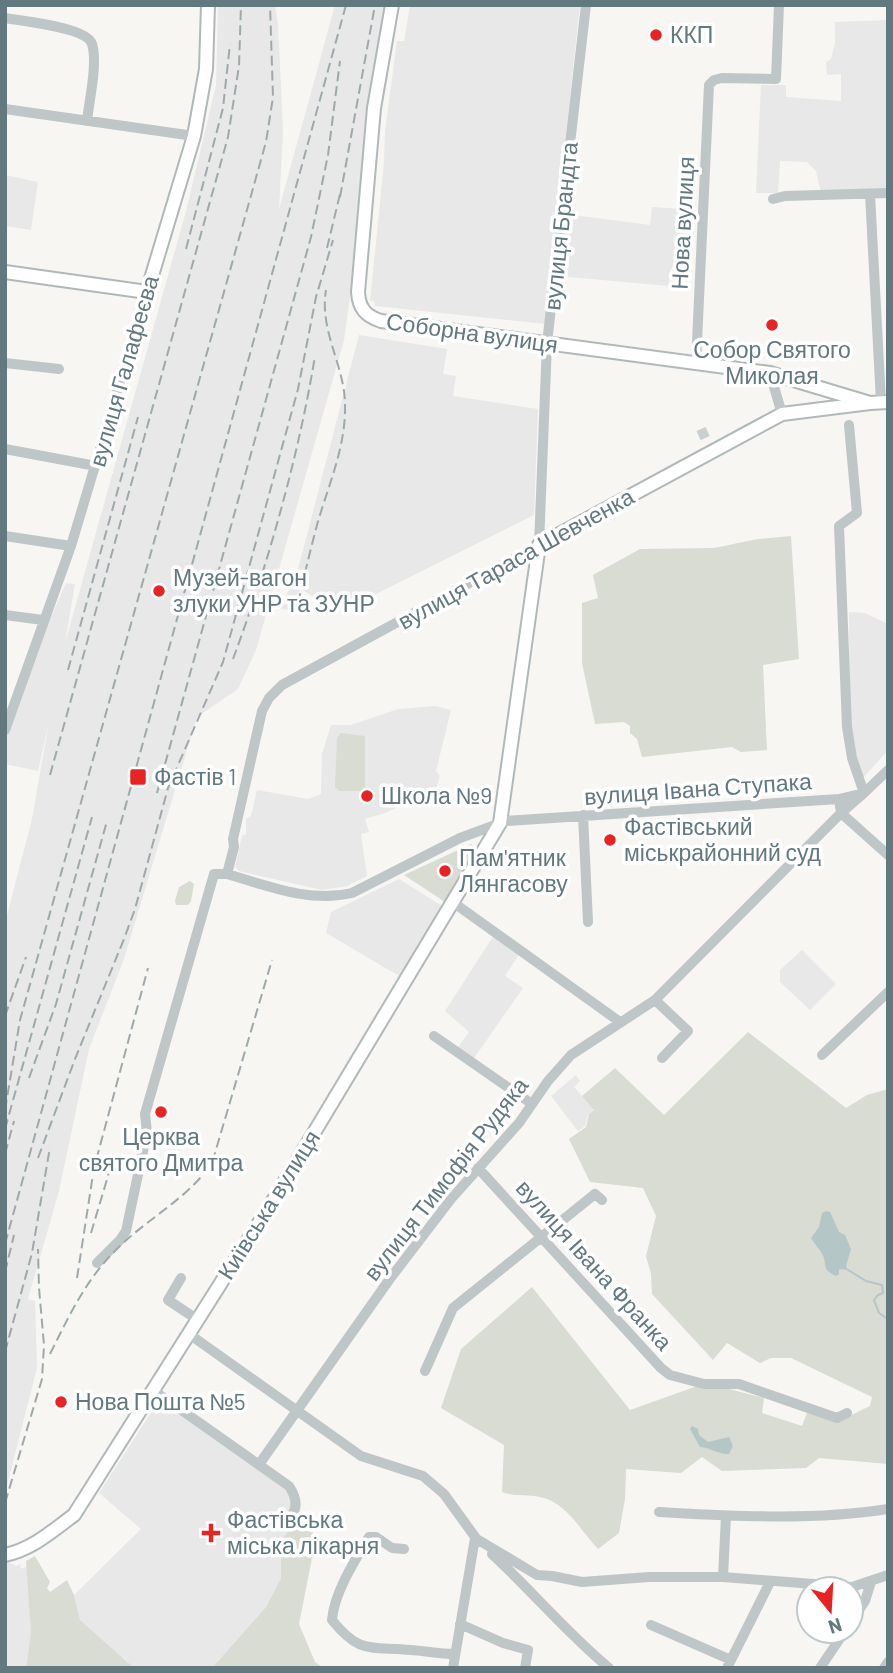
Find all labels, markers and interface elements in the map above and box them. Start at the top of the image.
place label: ККП [670,20,713,48]
marker: ККП [648,27,664,43]
street label: вулиця Брандта [537,140,583,311]
street label: Нова вулиця [665,156,699,290]
street label: вулиця Галафеєва [82,272,164,470]
street label: Соборна вулиця [385,306,560,358]
marker: Собор Святого Миколая [764,317,780,333]
place label: Собор Святого Миколая [693,335,851,389]
street label: вулиця Тараса Шевченка [393,481,639,635]
place label: Музей-вагон злуки УНР та ЗУНР [173,563,375,617]
marker: Музей-вагон злуки УНР та ЗУНР [151,583,167,599]
place label: Фастів 1 [154,762,236,790]
street label: вулиця Івана Ступака [583,766,813,810]
marker: Фастів 1 [128,767,148,787]
place label: Школа №9 [381,781,492,809]
marker: Школа №9 [359,788,375,804]
place label: Фастівський міськрайонний суд [624,812,822,866]
marker: Фастівський міськрайонний суд [602,832,618,848]
place label: Пам'ятник Лянгасову [459,843,568,897]
marker: Пам'ятник Лянгасову [437,863,453,879]
street label: вулиця Тимофія Рудяка [357,1071,533,1286]
marker: Церква святого Дмитра [153,1104,169,1120]
place label: Церква святого Дмитра [79,1122,244,1176]
street label: Київська вулиця [211,1125,325,1284]
street label: вулиця Івана Франка [511,1173,679,1355]
place label: Нова Пошта №5 [75,1387,246,1415]
marker: Нова Пошта №5 [53,1394,69,1410]
place label: Фастівська міська лікарня [227,1505,379,1559]
marker: Фастівська міська лікарня [201,1523,221,1543]
north arrow [795,1575,865,1645]
text: N [826,1614,845,1640]

